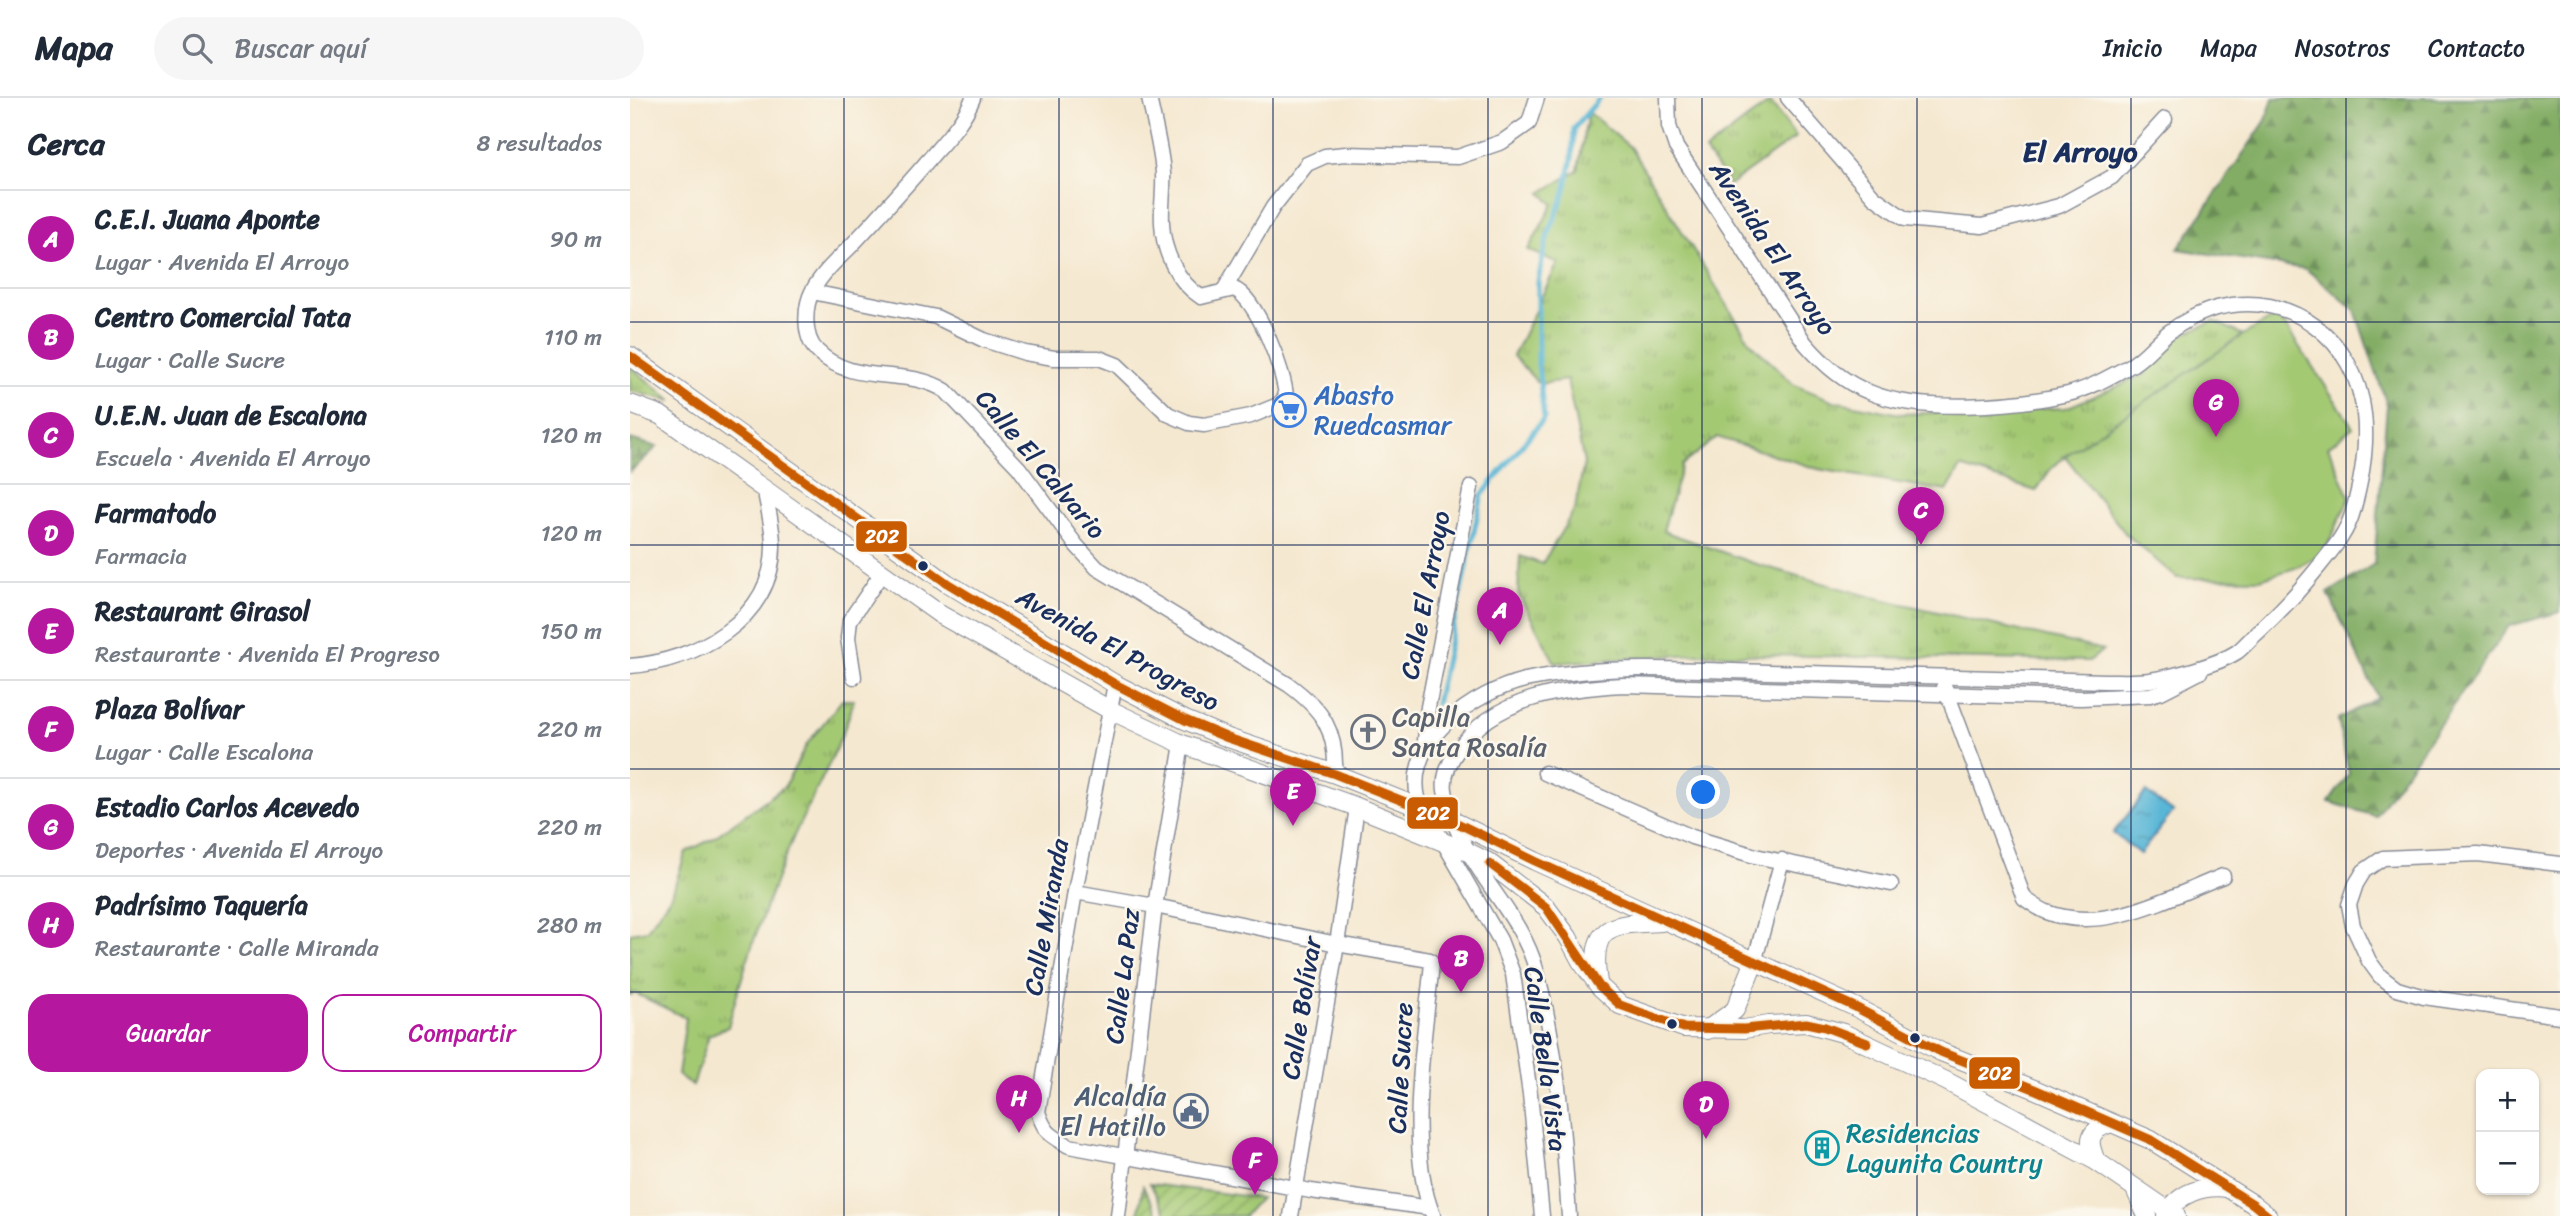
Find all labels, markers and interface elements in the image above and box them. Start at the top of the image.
search box [154,17,644,80]
text: Mapa [35,19,112,77]
text: Buscar aquí [234,25,367,71]
text: Inicio [2103,27,2162,69]
text: Mapa [2200,27,2257,69]
text: Nosotros [2295,27,2390,69]
text: Contacto [2428,27,2525,69]
icon: search [178,29,216,67]
text: Cerca [28,117,104,171]
text: 8 resultados [477,123,602,164]
district label: El Arroyo [2023,127,2138,176]
street label: Avenida El Arroyo [1696,150,1849,345]
text: C.E.I. Juana Aponte [95,196,320,242]
text: A [43,219,59,260]
text: 90 m [550,219,602,260]
text: Lugar · Avenida El Arroyo [95,242,349,283]
text: Centro Comercial Tata [95,294,351,340]
text: B [44,317,58,358]
text: 110 m [544,317,602,358]
text: Lugar · Calle Sucre [95,340,285,381]
place label: Abasto Ruedcasmar [1313,372,1452,448]
street label: Calle El Calvario [964,378,1118,550]
pin: G [2193,379,2239,437]
supermarket icon: Abasto Ruedcasmar [1270,391,1308,429]
text: U.E.N. Juan de Escalona [95,392,367,438]
text: C [44,415,58,456]
text: 120 m [541,415,602,456]
text: Escuela · Avenida El Arroyo [95,438,371,479]
pin: C [1898,487,1944,545]
text: Farmatodo [95,490,216,536]
street label: Calle El Arroyo [1386,507,1464,683]
text: D [44,513,58,554]
text: 120 m [541,513,602,554]
line badge: 202 [855,520,908,553]
text: 202 [864,520,899,553]
text: Farmacia [95,536,187,577]
unlabelled marker [916,559,930,573]
street label: Avenida El Progreso [1007,573,1229,724]
pin: A [1477,587,1523,645]
text: Restaurant Girasol [95,588,310,634]
text: E [45,611,57,652]
text: 150 m [540,611,602,652]
text: Restaurante · Avenida El Progreso [95,634,440,675]
text: Plaza Bolívar [95,686,243,732]
place label: Capilla Santa Rosalía [1392,694,1548,770]
text: F [45,709,57,750]
text: 220 m [537,709,602,750]
church icon: Capilla Santa Rosalía [1349,713,1387,751]
text: Lugar · Calle Escalona [95,732,313,773]
pin: E [1270,768,1316,826]
your location [1686,775,1720,809]
text: Estadio Carlos Acevedo [95,784,359,830]
line badge: 202 [1406,796,1459,830]
text: 202 [1415,797,1450,830]
text: G [44,807,58,848]
text: 220 m [537,807,602,848]
text: Deportes · Avenida El Arroyo [95,830,383,871]
street label: Calle Miranda [1010,834,1083,999]
text: Padrísimo Taquería [95,882,308,928]
text: H [43,905,59,946]
text: 280 m [537,905,602,946]
street label: Calle La Paz [1091,905,1153,1046]
text: Restaurante · Calle Miranda [95,928,379,969]
street label: Calle Bolívar [1267,932,1335,1083]
pin: B [1438,935,1484,993]
street label: Calle Bella Vista [1510,964,1582,1154]
button: Guardar [28,994,308,1072]
button: Compartir [322,994,602,1072]
street label: Calle Sucre [1374,1001,1426,1135]
unlabelled marker [1665,1017,1679,1031]
unlabelled marker [1908,1031,1922,1045]
line badge: 202 [1968,1056,2021,1090]
text: 202 [1977,1057,2012,1090]
map controls [2476,1069,2539,1195]
button: + [2476,1069,2539,1132]
place label: Alcaldía El Hatillo [1060,1073,1167,1149]
pin: H [996,1075,1042,1133]
pin: D [1683,1081,1729,1139]
public building icon: Alcaldía El Hatillo [1172,1092,1210,1130]
place label: Residencias Lagunita Country [1846,1110,2043,1186]
building icon: Residencias Lagunita Country [1803,1129,1841,1167]
button: − [2476,1132,2539,1195]
pin: F [1232,1137,1278,1195]

